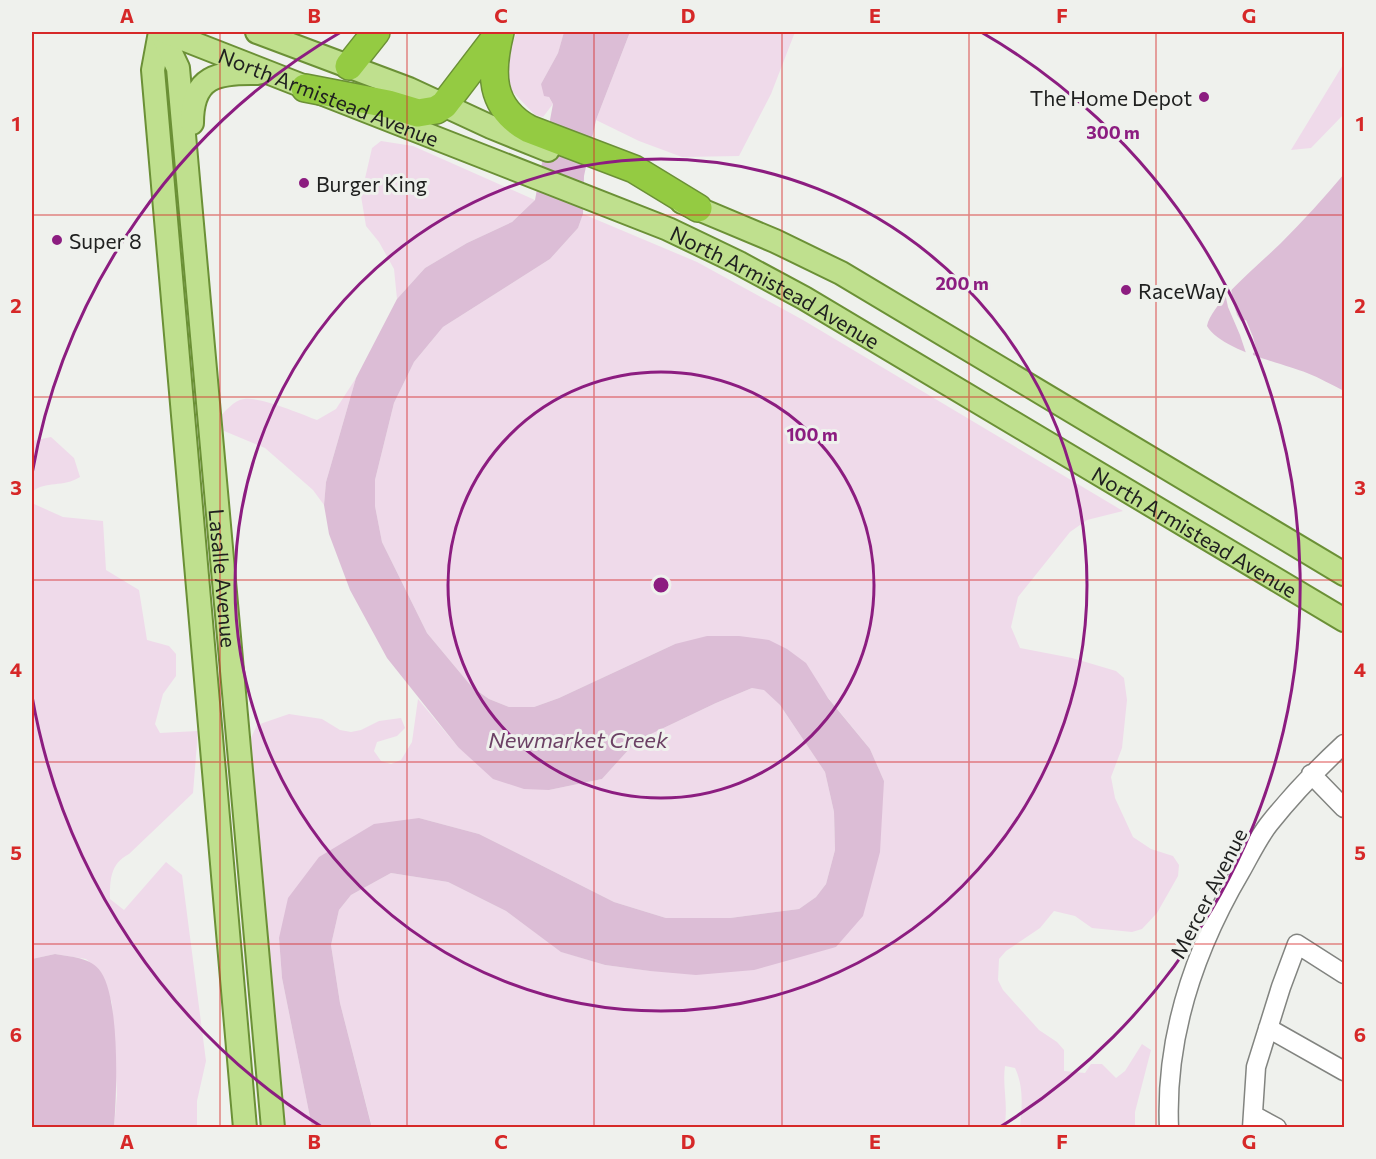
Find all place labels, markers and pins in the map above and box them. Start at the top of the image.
place label: The Home Depot [1030,85,1192,110]
marker: The Home Depot [1197,90,1211,104]
place label: Burger King [316,171,427,196]
marker: Burger King [297,176,311,190]
place label: Super 8 [69,228,142,253]
marker: Super 8 [50,233,64,247]
place label: RaceWay [1138,278,1227,303]
marker: RaceWay [1119,283,1133,297]
centre of rings [651,575,671,595]

